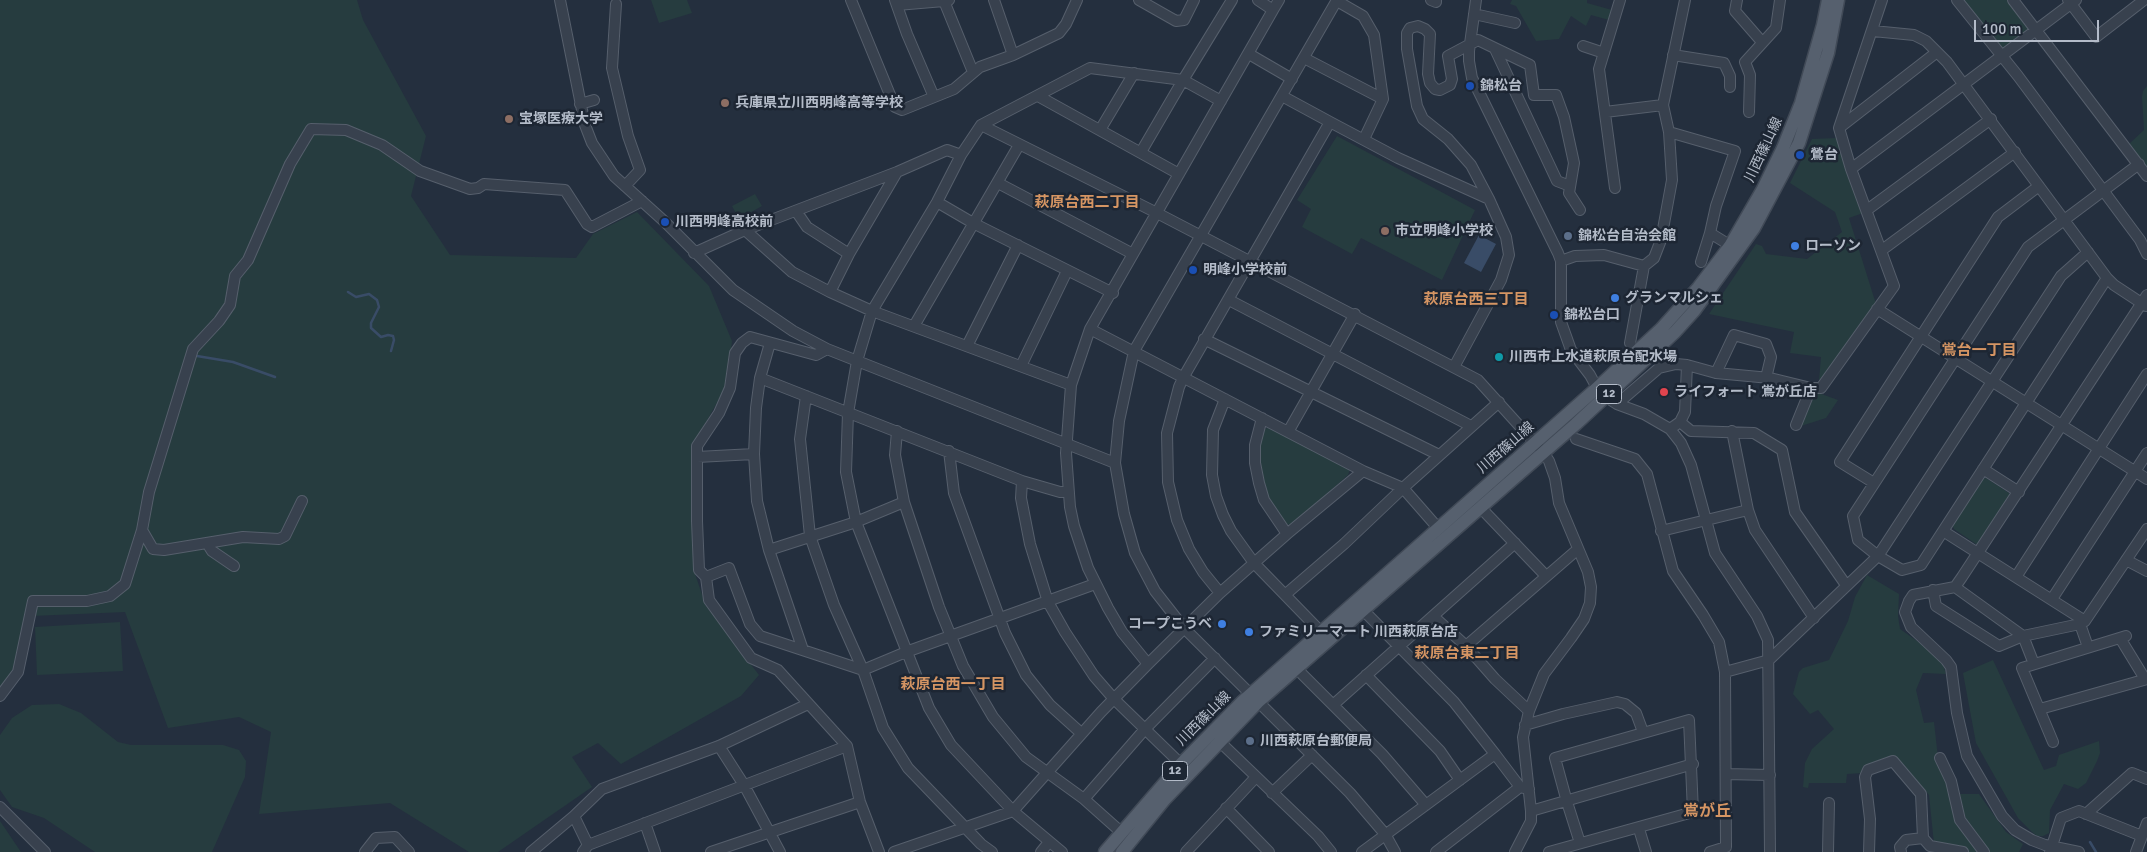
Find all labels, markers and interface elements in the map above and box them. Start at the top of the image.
scale bar [1977,10,2102,42]
text: 100 m [1982,20,2022,38]
place label: 錦松台 [1480,78,1522,94]
marker: 錦松台 [1464,80,1476,92]
place label: 兵庫県立川西明峰高等学校 [735,95,903,111]
marker: 兵庫県立川西明峰高等学校 [719,97,731,109]
place label: 宝塚医療大学 [519,111,603,127]
marker: 宝塚医療大学 [503,113,515,125]
street label: 川西篠山線 [1742,115,1786,185]
place label: 鶯台 [1810,147,1838,163]
marker: 鶯台 [1794,149,1806,161]
district label: 萩原台西二丁目 [1035,194,1139,212]
place label: 川西明峰高校前 [675,214,773,230]
marker: 川西明峰高校前 [659,216,671,228]
place label: 市立明峰小学校 [1395,223,1493,239]
marker: 市立明峰小学校 [1379,225,1391,237]
place label: 錦松台自治会館 [1578,228,1676,244]
marker: 錦松台自治会館 [1562,230,1574,242]
place label: ローソン [1805,238,1861,254]
marker: ローソン [1789,240,1801,252]
place label: 明峰小学校前 [1203,262,1287,278]
marker: 明峰小学校前 [1187,264,1199,276]
place label: グランマルシェ [1625,290,1723,306]
district label: 萩原台西三丁目 [1424,291,1528,309]
marker: グランマルシェ [1609,292,1621,304]
place label: 錦松台口 [1564,307,1620,323]
marker: 錦松台口 [1548,309,1560,321]
district label: 鴬台一丁目 [1942,342,2016,360]
place label: 川西市上水道萩原台配水場 [1509,349,1677,365]
marker: 川西市上水道萩原台配水場 [1493,351,1505,363]
road number: 12 [1596,384,1622,404]
place label: ライフォート 鴬が丘店 [1674,384,1817,400]
marker: ライフォート 鴬が丘店 [1658,386,1670,398]
street label: 川西篠山線 [1474,419,1538,477]
place label: コープこうべ [1128,616,1212,632]
marker: コープこうべ [1216,618,1228,630]
place label: ファミリーマート 川西萩原台店 [1259,624,1458,640]
marker: ファミリーマート 川西萩原台店 [1243,626,1255,638]
district label: 萩原台東二丁目 [1415,645,1519,663]
district label: 萩原台西一丁目 [901,676,1005,694]
street label: 川西篠山線 [1173,688,1235,750]
place label: 川西萩原台郵便局 [1260,733,1372,749]
marker: 川西萩原台郵便局 [1244,735,1256,747]
road number: 12 [1162,761,1188,780]
district label: 鴬が丘 [1683,802,1731,822]

